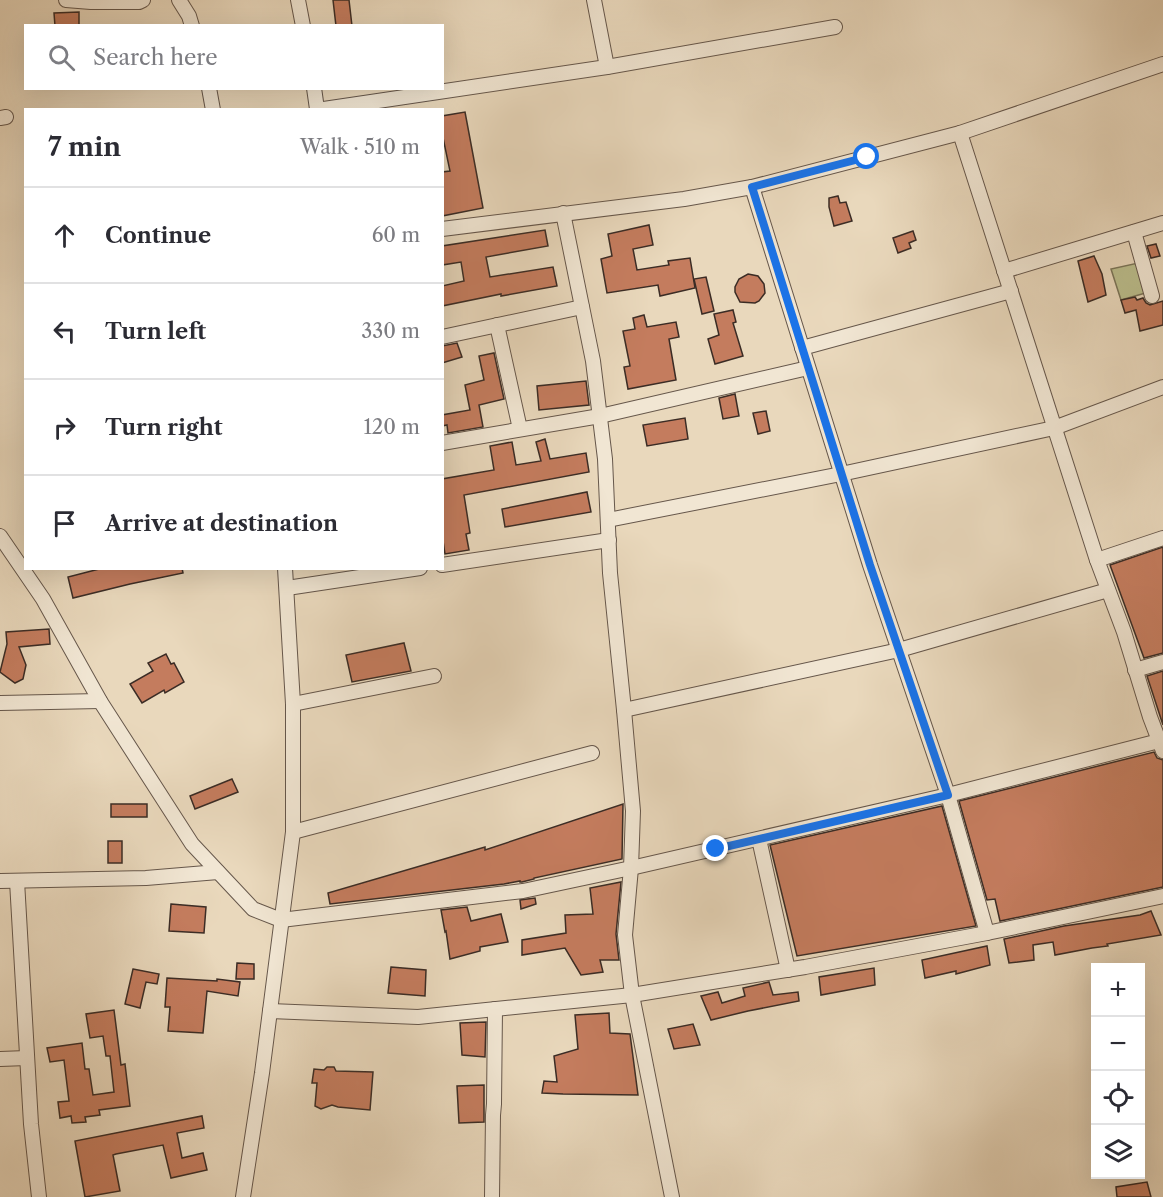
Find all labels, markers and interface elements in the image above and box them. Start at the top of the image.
search box [24,24,444,90]
icon: search [45,41,78,74]
text: Search here [93,44,218,71]
text: 7 min [48,131,121,163]
text: Walk · 510 m [300,135,420,159]
route start [853,143,879,169]
icon: ahead [48,219,81,252]
text: Continue [105,222,211,249]
text: 60 m [372,223,420,247]
icon: left [48,315,81,348]
text: Turn left [105,318,206,345]
text: 330 m [361,319,420,343]
icon: right [48,411,81,444]
text: Turn right [105,414,223,441]
text: 120 m [363,415,420,439]
icon: arrive [48,507,81,540]
text: Arrive at destination [105,510,338,537]
route end [702,835,728,861]
map controls [1091,963,1145,1179]
button: + [1091,963,1145,1017]
button: − [1091,1017,1145,1071]
button: locate [1091,1071,1145,1125]
button: layers [1091,1125,1145,1179]

